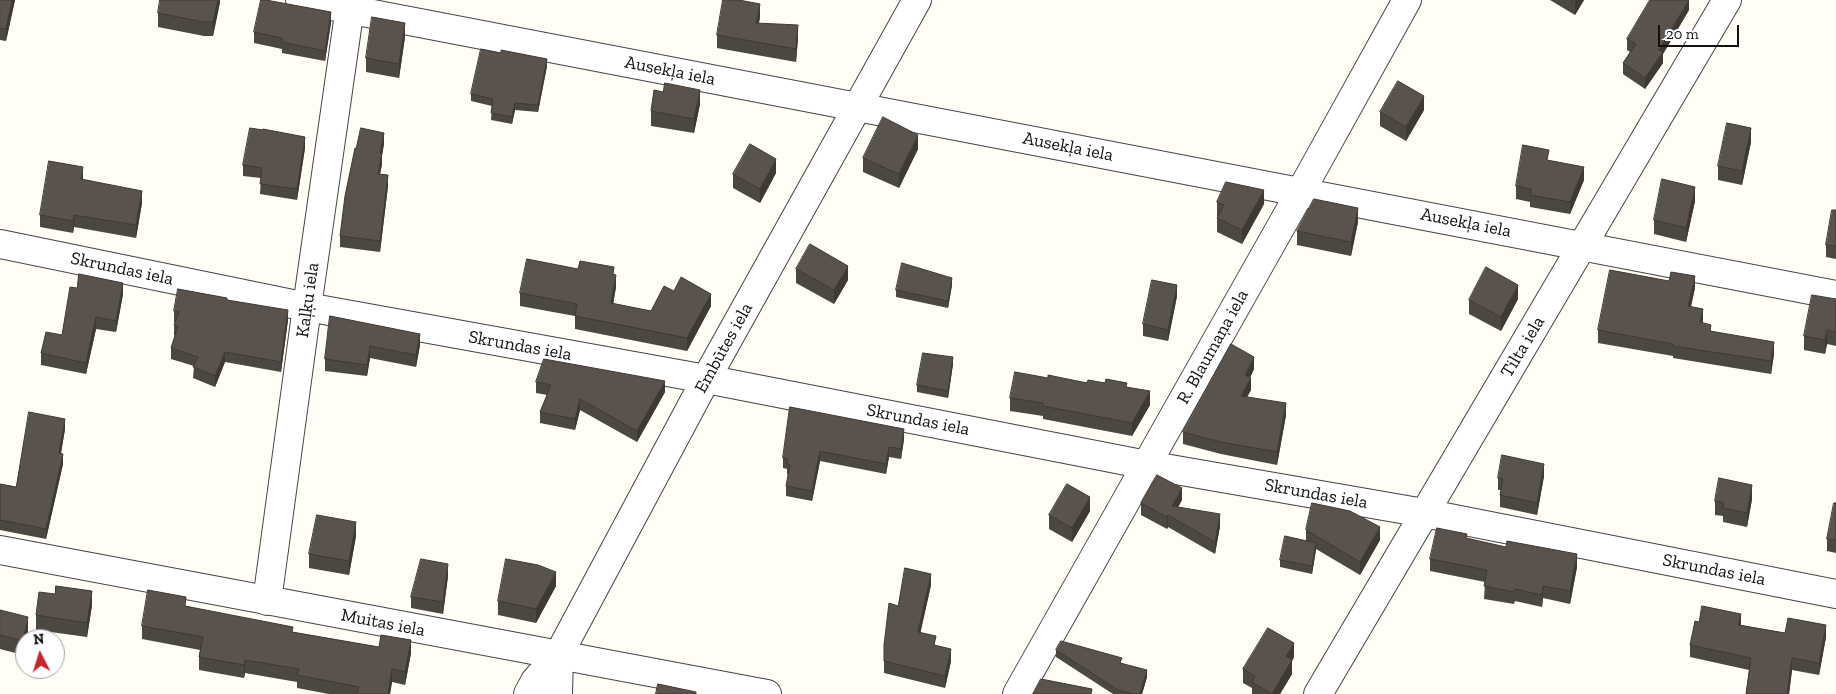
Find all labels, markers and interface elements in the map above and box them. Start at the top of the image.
scale bar [1661,15,1742,47]
text: 20 m [1666,25,1699,43]
street label: Ausekļa iela [623,52,717,90]
street label: Ausekļa iela [1021,128,1115,166]
street label: Ausekļa iela [1419,204,1513,242]
street label: Skrundas iela [69,248,175,290]
street label: Kaļķu iela [292,261,324,339]
street label: R. Blaumaņa iela [1173,286,1253,408]
street label: Embūtes iela [690,299,758,397]
street label: Tilta iela [1496,313,1550,381]
street label: Skrundas iela [467,326,573,366]
street label: Skrundas iela [865,399,971,441]
street label: Skrundas iela [1263,474,1369,514]
street label: Skrundas iela [1661,549,1767,591]
street label: Muitas iela [339,604,427,642]
north arrow [15,629,65,679]
text: N [33,631,45,648]

